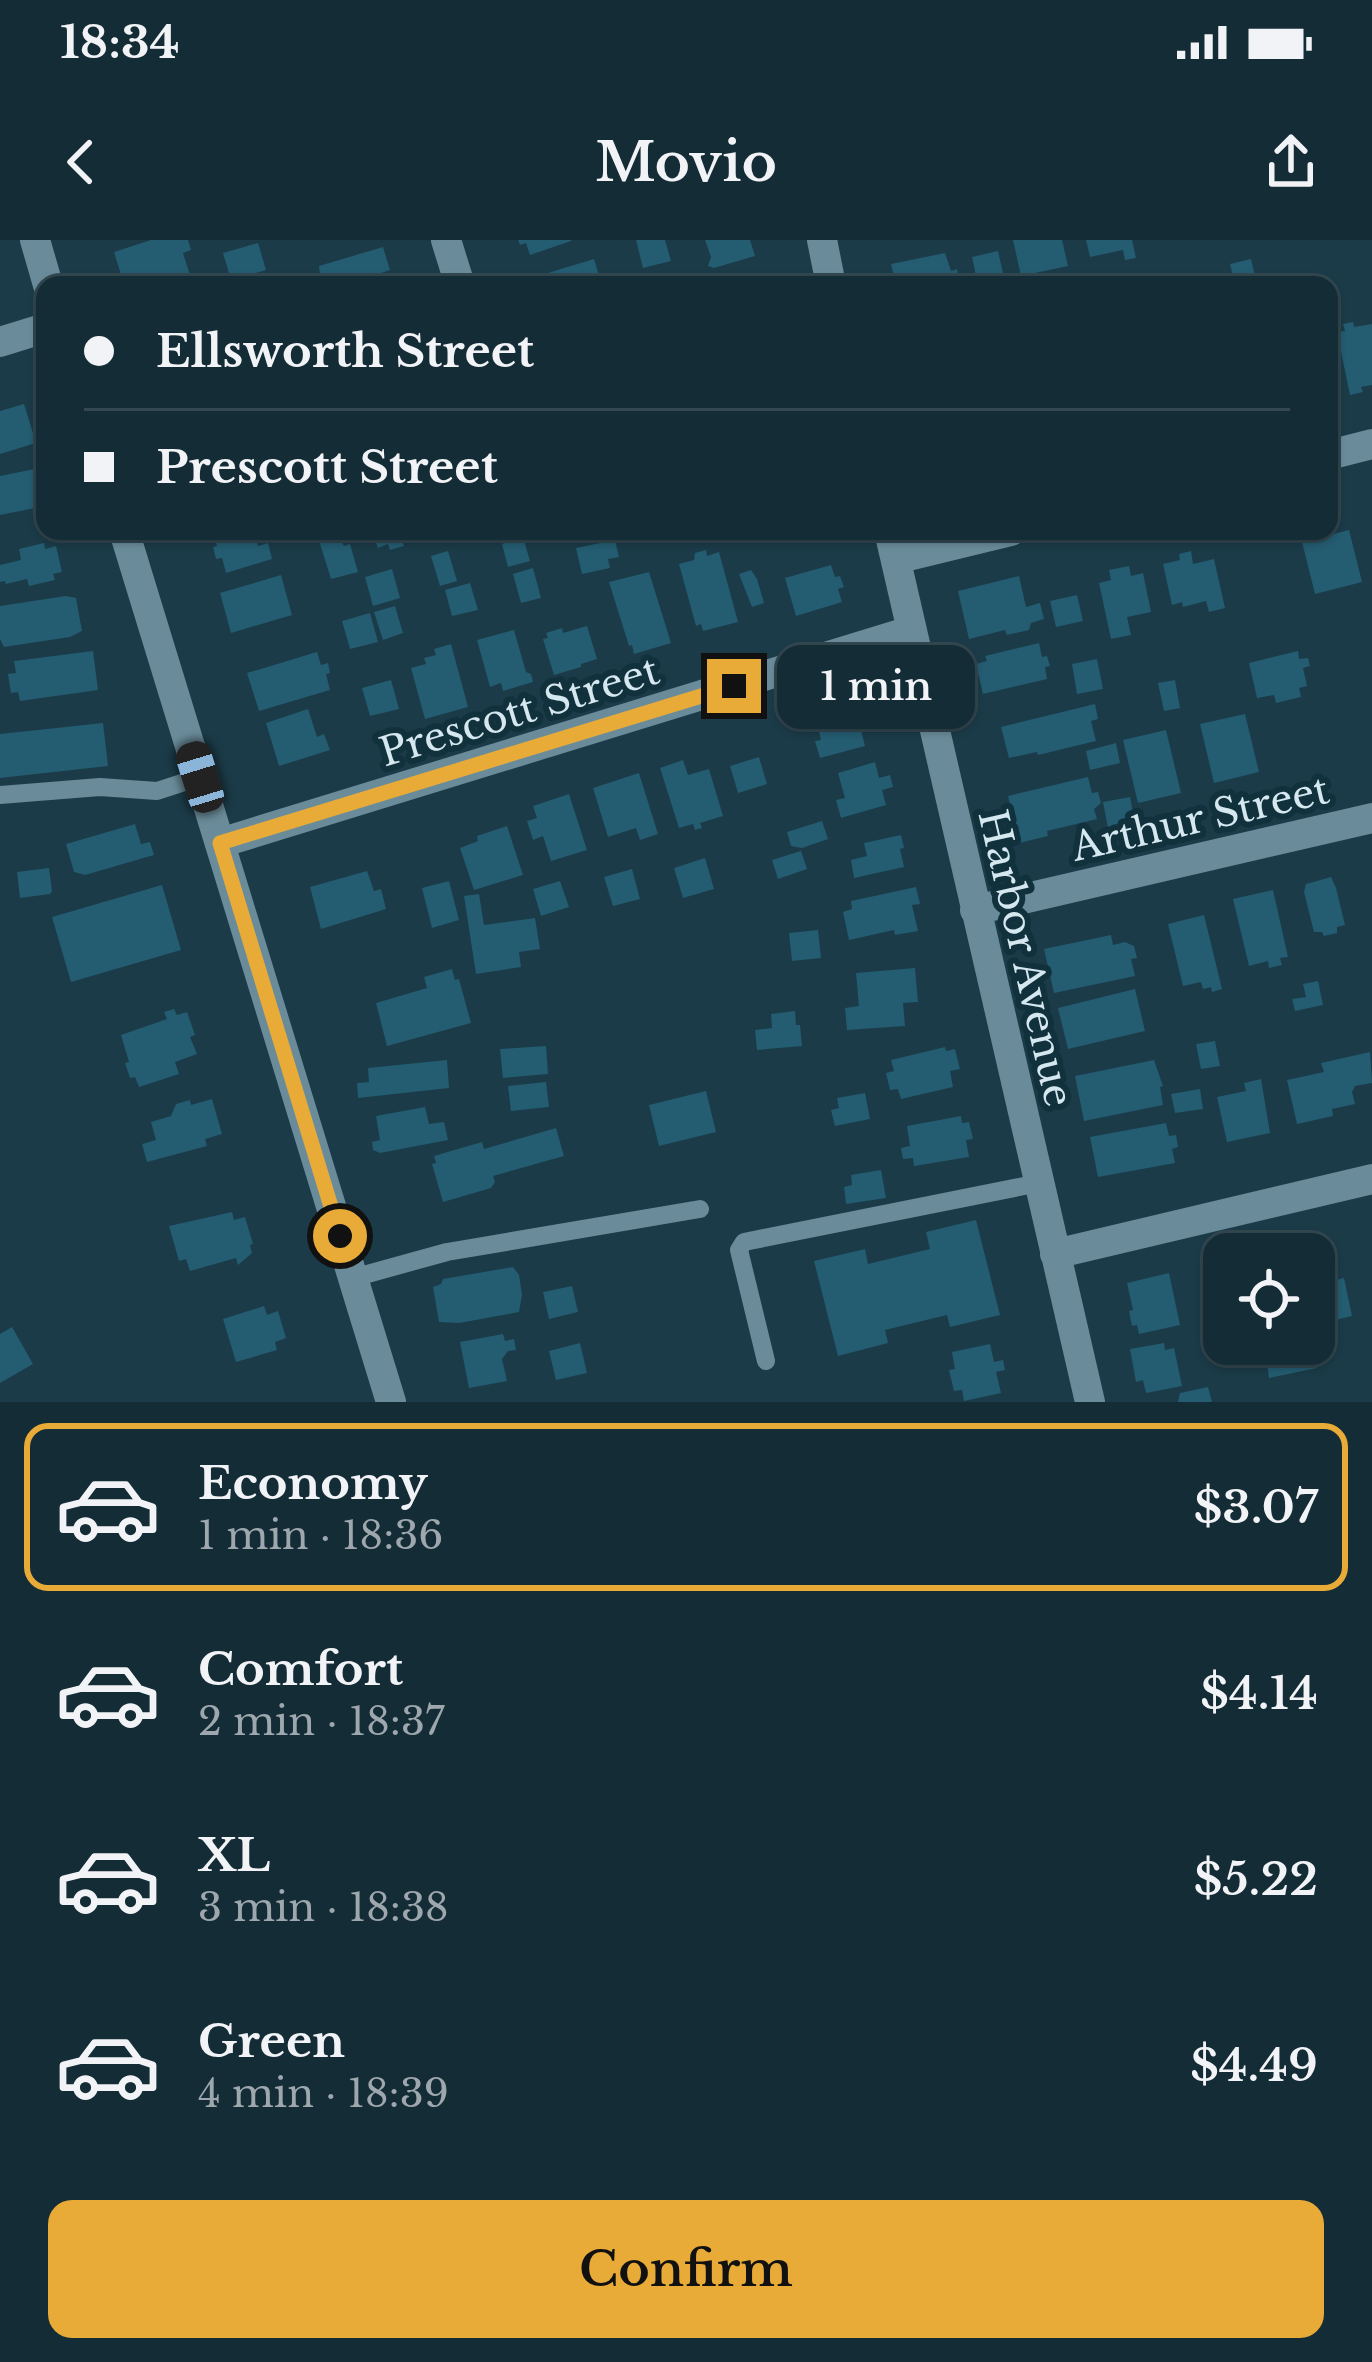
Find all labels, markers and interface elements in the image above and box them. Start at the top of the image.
text: 18:34 [60,14,180,70]
icon: back [48,129,114,195]
text: Movio [595,129,777,196]
icon: share [1258,129,1324,195]
text: Ellsworth Street [156,323,534,379]
text: Prescott Street [156,439,498,495]
callout: 1 min [776,644,974,728]
street label: Prescott Street [374,646,665,777]
route end [707,659,761,713]
text: 1 min [820,662,932,711]
car [172,737,228,817]
street label: Arthur Street [1066,765,1334,872]
street label: Harbor Avenue [968,805,1083,1111]
route start [313,1209,367,1263]
map controls [1203,1233,1335,1365]
button: locate [1203,1233,1335,1365]
icon: car [54,1453,162,1561]
text: Economy [198,1455,428,1511]
text: $3.07 [1194,1479,1318,1535]
text: 1 min · 18:36 [198,1511,443,1560]
icon: car [54,1639,162,1747]
text: Comfort [198,1641,403,1697]
text: $4.14 [1200,1665,1318,1721]
text: 2 min · 18:37 [198,1697,444,1746]
icon: car [54,1825,162,1933]
text: XL [198,1827,270,1883]
text: $5.22 [1194,1851,1318,1907]
text: 3 min · 18:38 [198,1883,449,1932]
icon: car [54,2011,162,2119]
text: Green [198,2013,345,2069]
text: $4.49 [1190,2037,1318,2093]
text: 4 min · 18:39 [198,2069,449,2118]
button: Confirm [48,2200,1324,2338]

